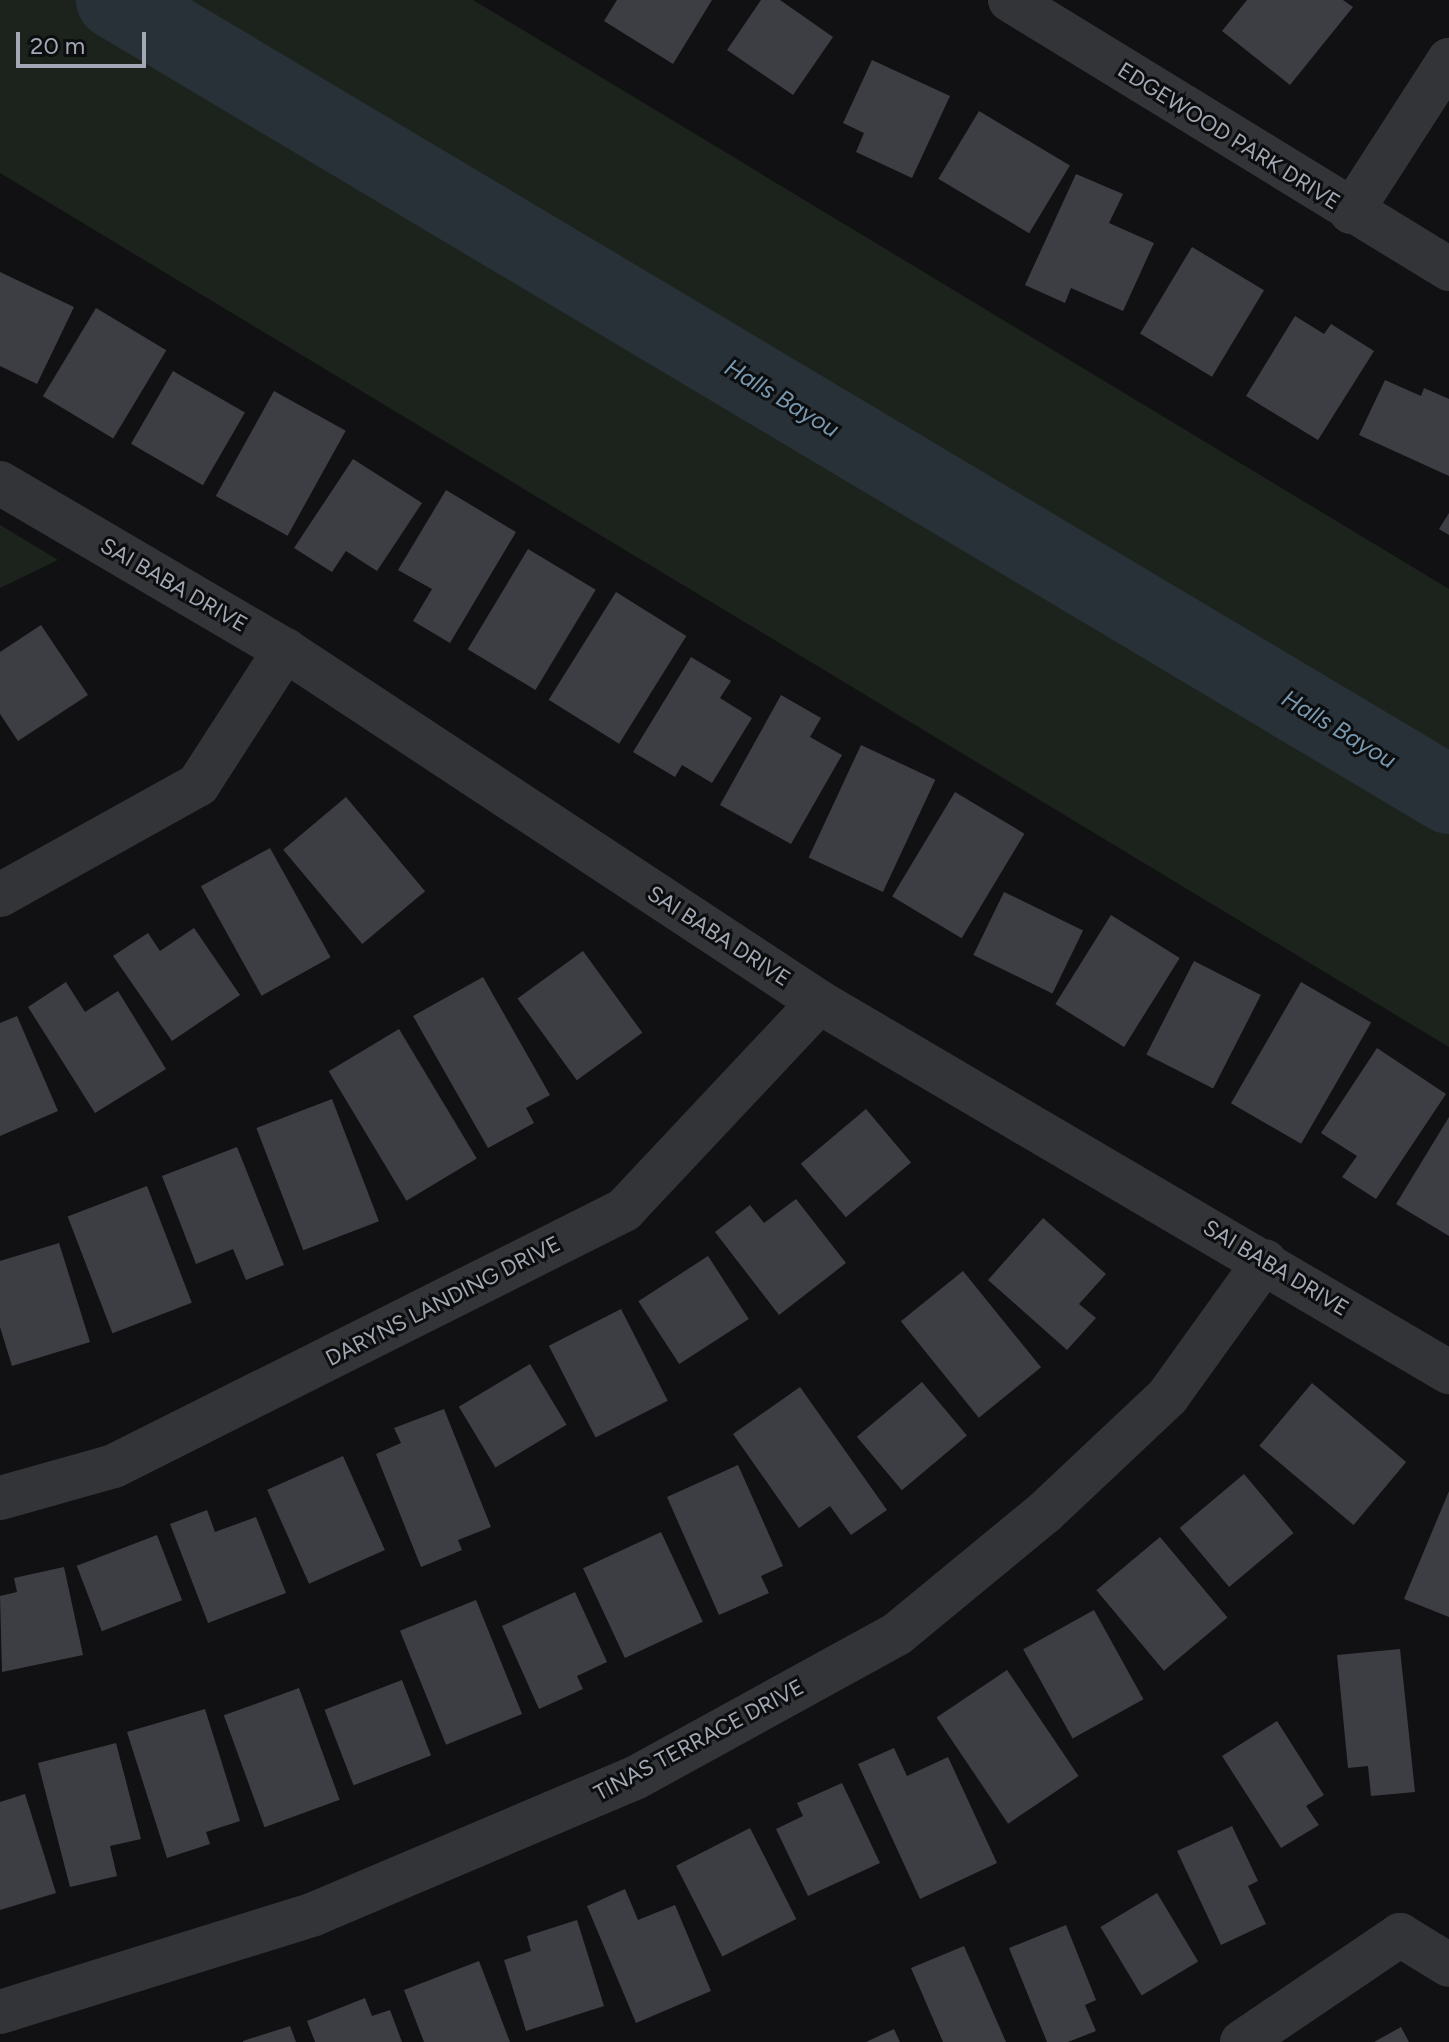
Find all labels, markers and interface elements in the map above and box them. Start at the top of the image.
scale bar [20,16,150,66]
text: 20 m [30,31,85,60]
street label: EDGEWOOD PARK DRIVE [1113,57,1345,215]
water label: Halls Bayou [720,353,844,443]
street label: SAI BABA DRIVE [96,532,252,638]
water label: Halls Bayou [1277,684,1401,774]
street label: SAI BABA DRIVE [643,880,795,992]
street label: SAI BABA DRIVE [1198,1214,1354,1322]
street label: DARYNS LANDING DRIVE [321,1230,565,1372]
street label: TINAS TERRACE DRIVE [590,1674,808,1806]

